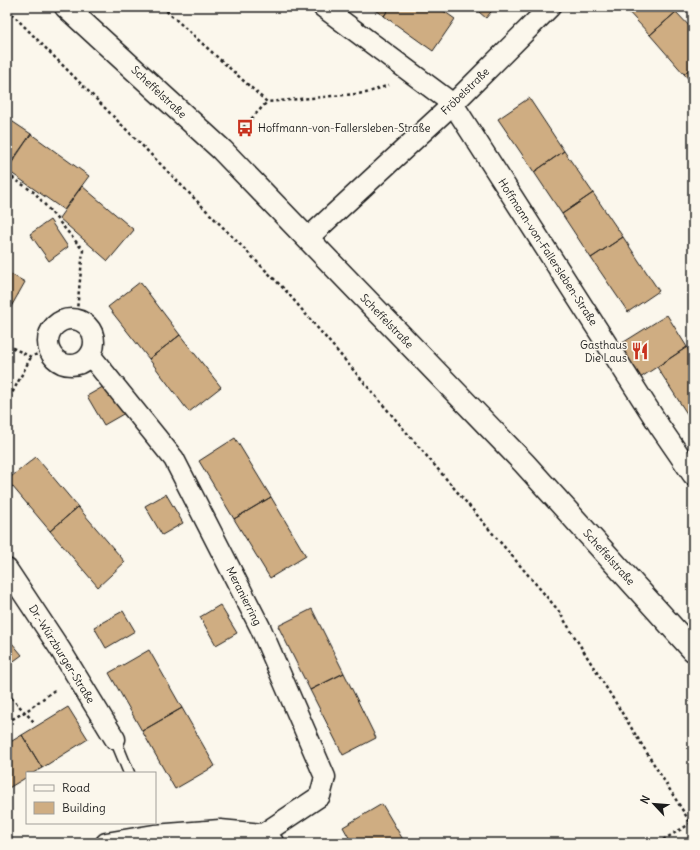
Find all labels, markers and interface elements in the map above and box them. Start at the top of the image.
street label: Scheffelstraße [128,63,190,121]
street label: Fröbelstraße [438,64,492,118]
bus stop icon: Hoffmann-von-Fallersleben-Straße [235,118,255,138]
place label: Hoffmann-von-Fallersleben-Straße [258,121,431,135]
street label: Hoffmann-von-Fallersleben-Straße [495,176,601,328]
street label: Scheffelstraße [357,291,417,351]
place label: Gasthaus Die Laus [580,338,627,365]
restaurant icon: Gasthaus Die Laus [630,341,650,361]
street label: Scheffelstraße [580,526,638,588]
street label: Meranierring [223,564,265,628]
street label: Dr.-Würzburger-Straße [26,602,98,706]
legend [26,772,156,824]
text: Road [62,780,90,795]
north arrow [634,784,674,824]
text: N [637,793,653,806]
text: Building [62,800,106,815]

